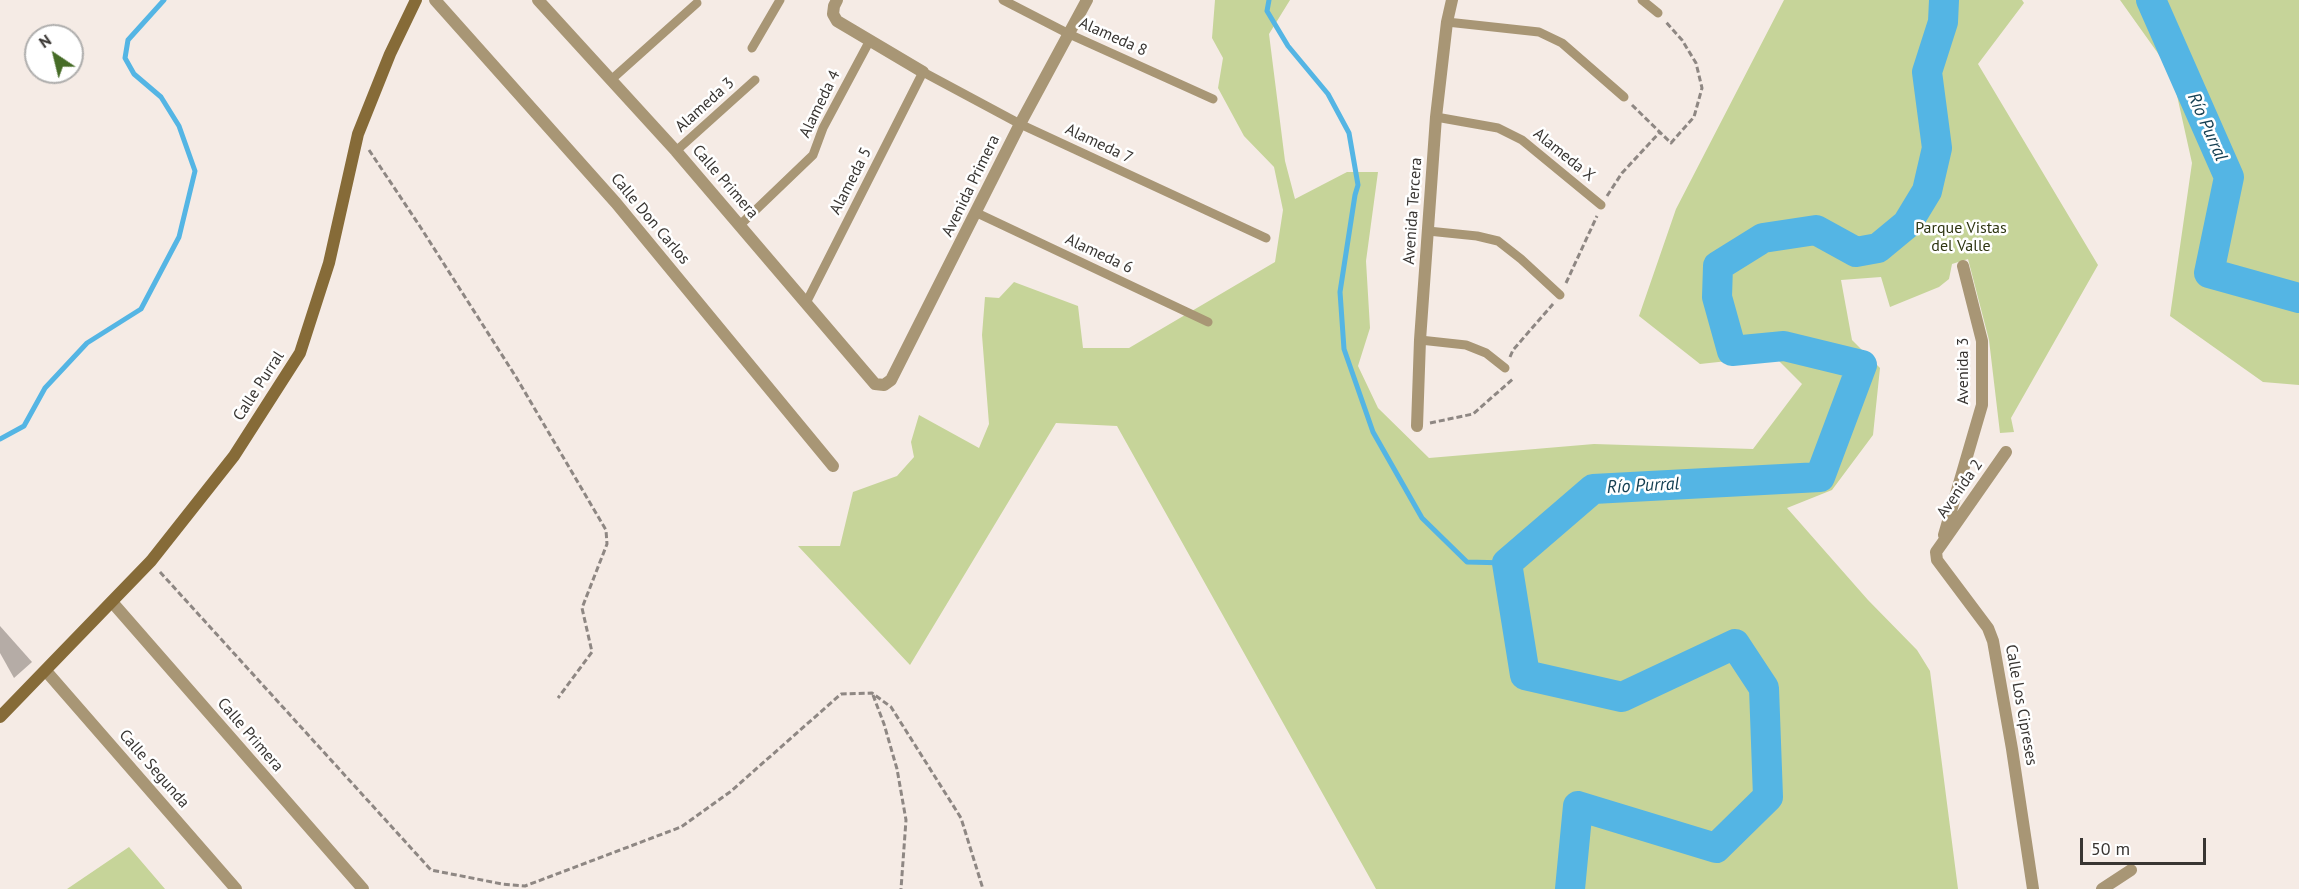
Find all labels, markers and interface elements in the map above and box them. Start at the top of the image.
street label: Alameda 8 [1076,13,1150,61]
north arrow [24,24,84,84]
text: N [35,30,55,52]
street label: Alameda 4 [795,67,845,141]
street label: Alameda 3 [672,74,738,136]
water label: Río Purral [2182,89,2232,165]
street label: Alameda 7 [1062,120,1136,168]
street label: Alameda X [1529,124,1599,186]
street label: Avenida Primera [938,132,1004,240]
street label: Calle Primera [688,141,762,223]
street label: Alameda 5 [826,144,876,218]
street label: Avenida Tercera [1400,157,1426,265]
street label: Calle Don Carlos [606,170,694,268]
park label: Parque Vistas del Valle [1915,218,2007,256]
street label: Alameda 6 [1062,230,1136,278]
street label: Avenida 3 [1953,337,1973,405]
street label: Calle Purral [229,348,289,424]
street label: Avenida 2 [1933,456,1987,522]
water label: Río Purral [1606,473,1680,499]
street label: Calle Los Cipreses [2001,643,2041,767]
street label: Calle Primera [213,694,287,776]
street label: Calle Segunda [115,726,193,812]
scale bar [2083,826,2209,864]
text: 50 m [2091,837,2130,860]

